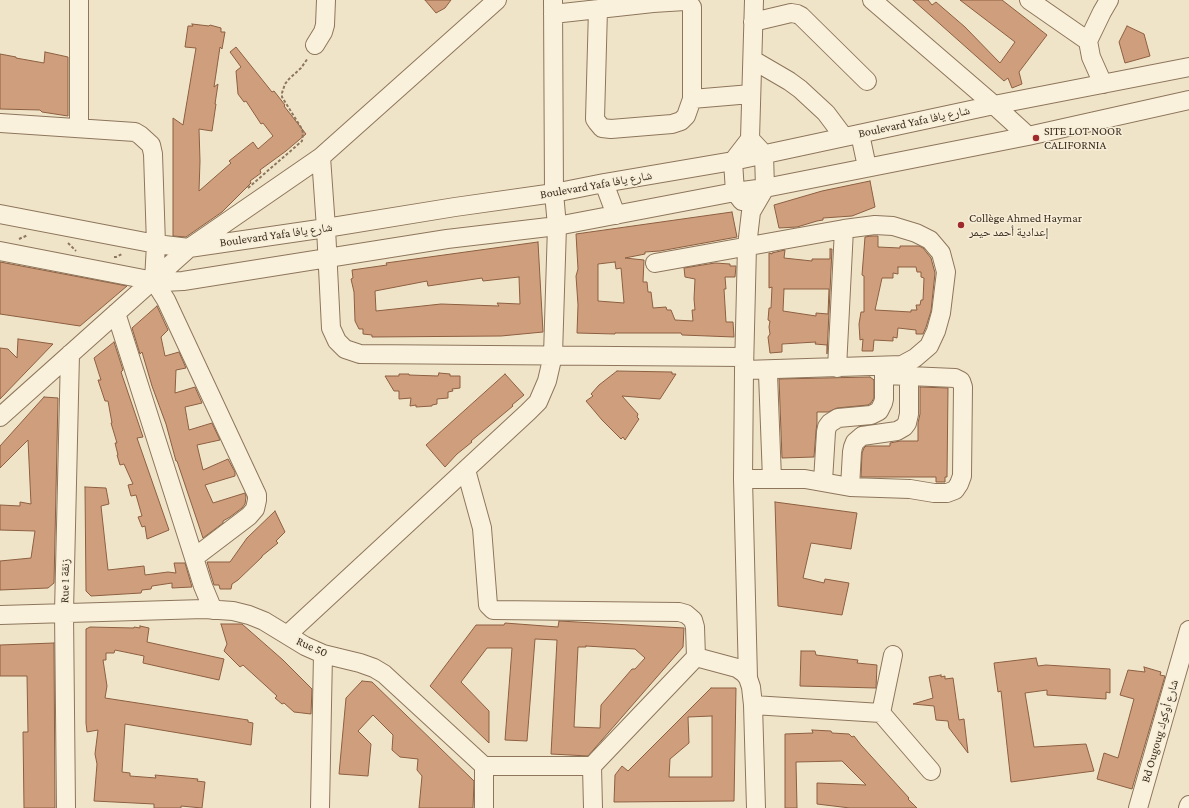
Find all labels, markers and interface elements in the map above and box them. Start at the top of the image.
street label: Boulevard Yafa شارع يافا [857,103,971,141]
place label: SITE LOT NOOR CALIFORNIA [1044,124,1122,152]
marker: SITE LOT NOOR CALIFORNIA [1031,133,1041,143]
street label: Boulevard Yafa شارع يافا [539,168,653,202]
place label: Collège Ahmed Haymar إعدادية أحمد حيمر [969,211,1082,239]
street label: Boulevard Yafa شارع يافا [219,220,333,250]
marker: Collège Ahmed Haymar إعدادية أحمد حيمر [956,220,966,230]
street label: Rue 1 زنقة [57,559,73,603]
street label: Rue 50 [294,634,330,660]
street label: Bd Ougoug شارع أوكوك [1138,678,1182,784]

